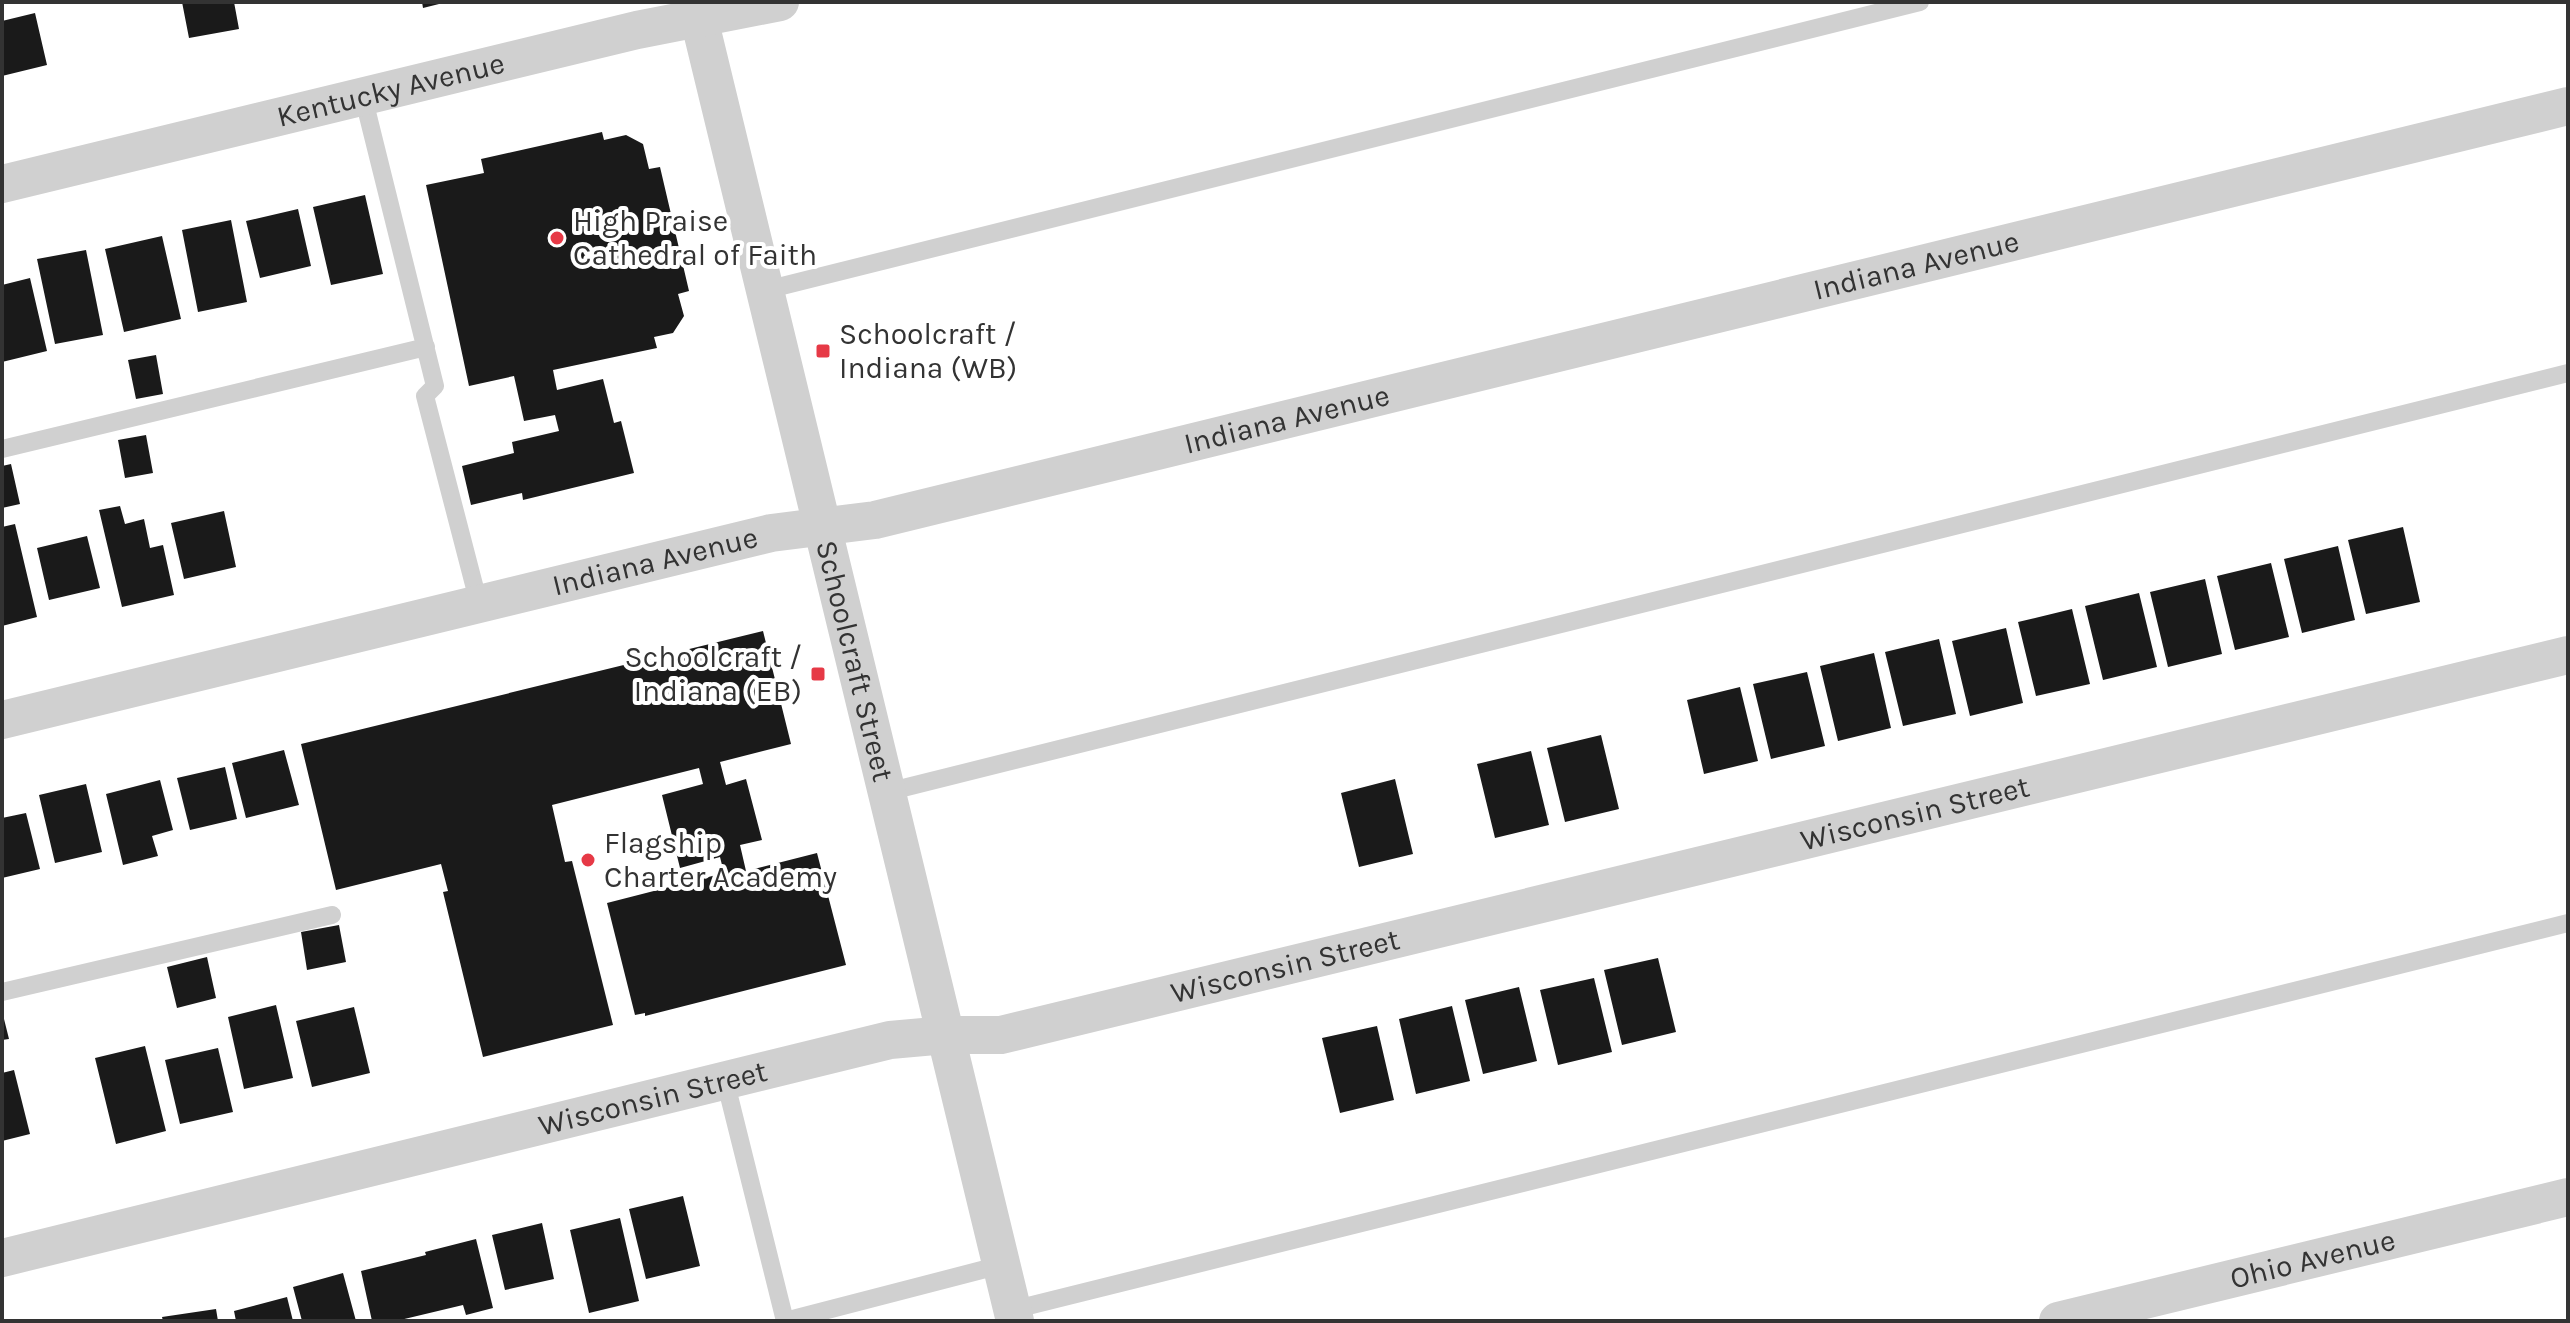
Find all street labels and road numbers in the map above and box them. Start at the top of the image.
street label: Kentucky Avenue [273,45,508,135]
street label: Indiana Avenue [1810,223,2023,308]
street label: Indiana Avenue [1180,377,1393,462]
street label: Indiana Avenue [549,519,761,604]
street label: Schoolcraft Street [808,537,901,785]
street label: Wisconsin Street [1797,768,2033,858]
street label: Wisconsin Street [1167,921,1403,1011]
street label: Wisconsin Street [535,1053,771,1144]
street label: Ohio Avenue [2226,1222,2399,1297]

